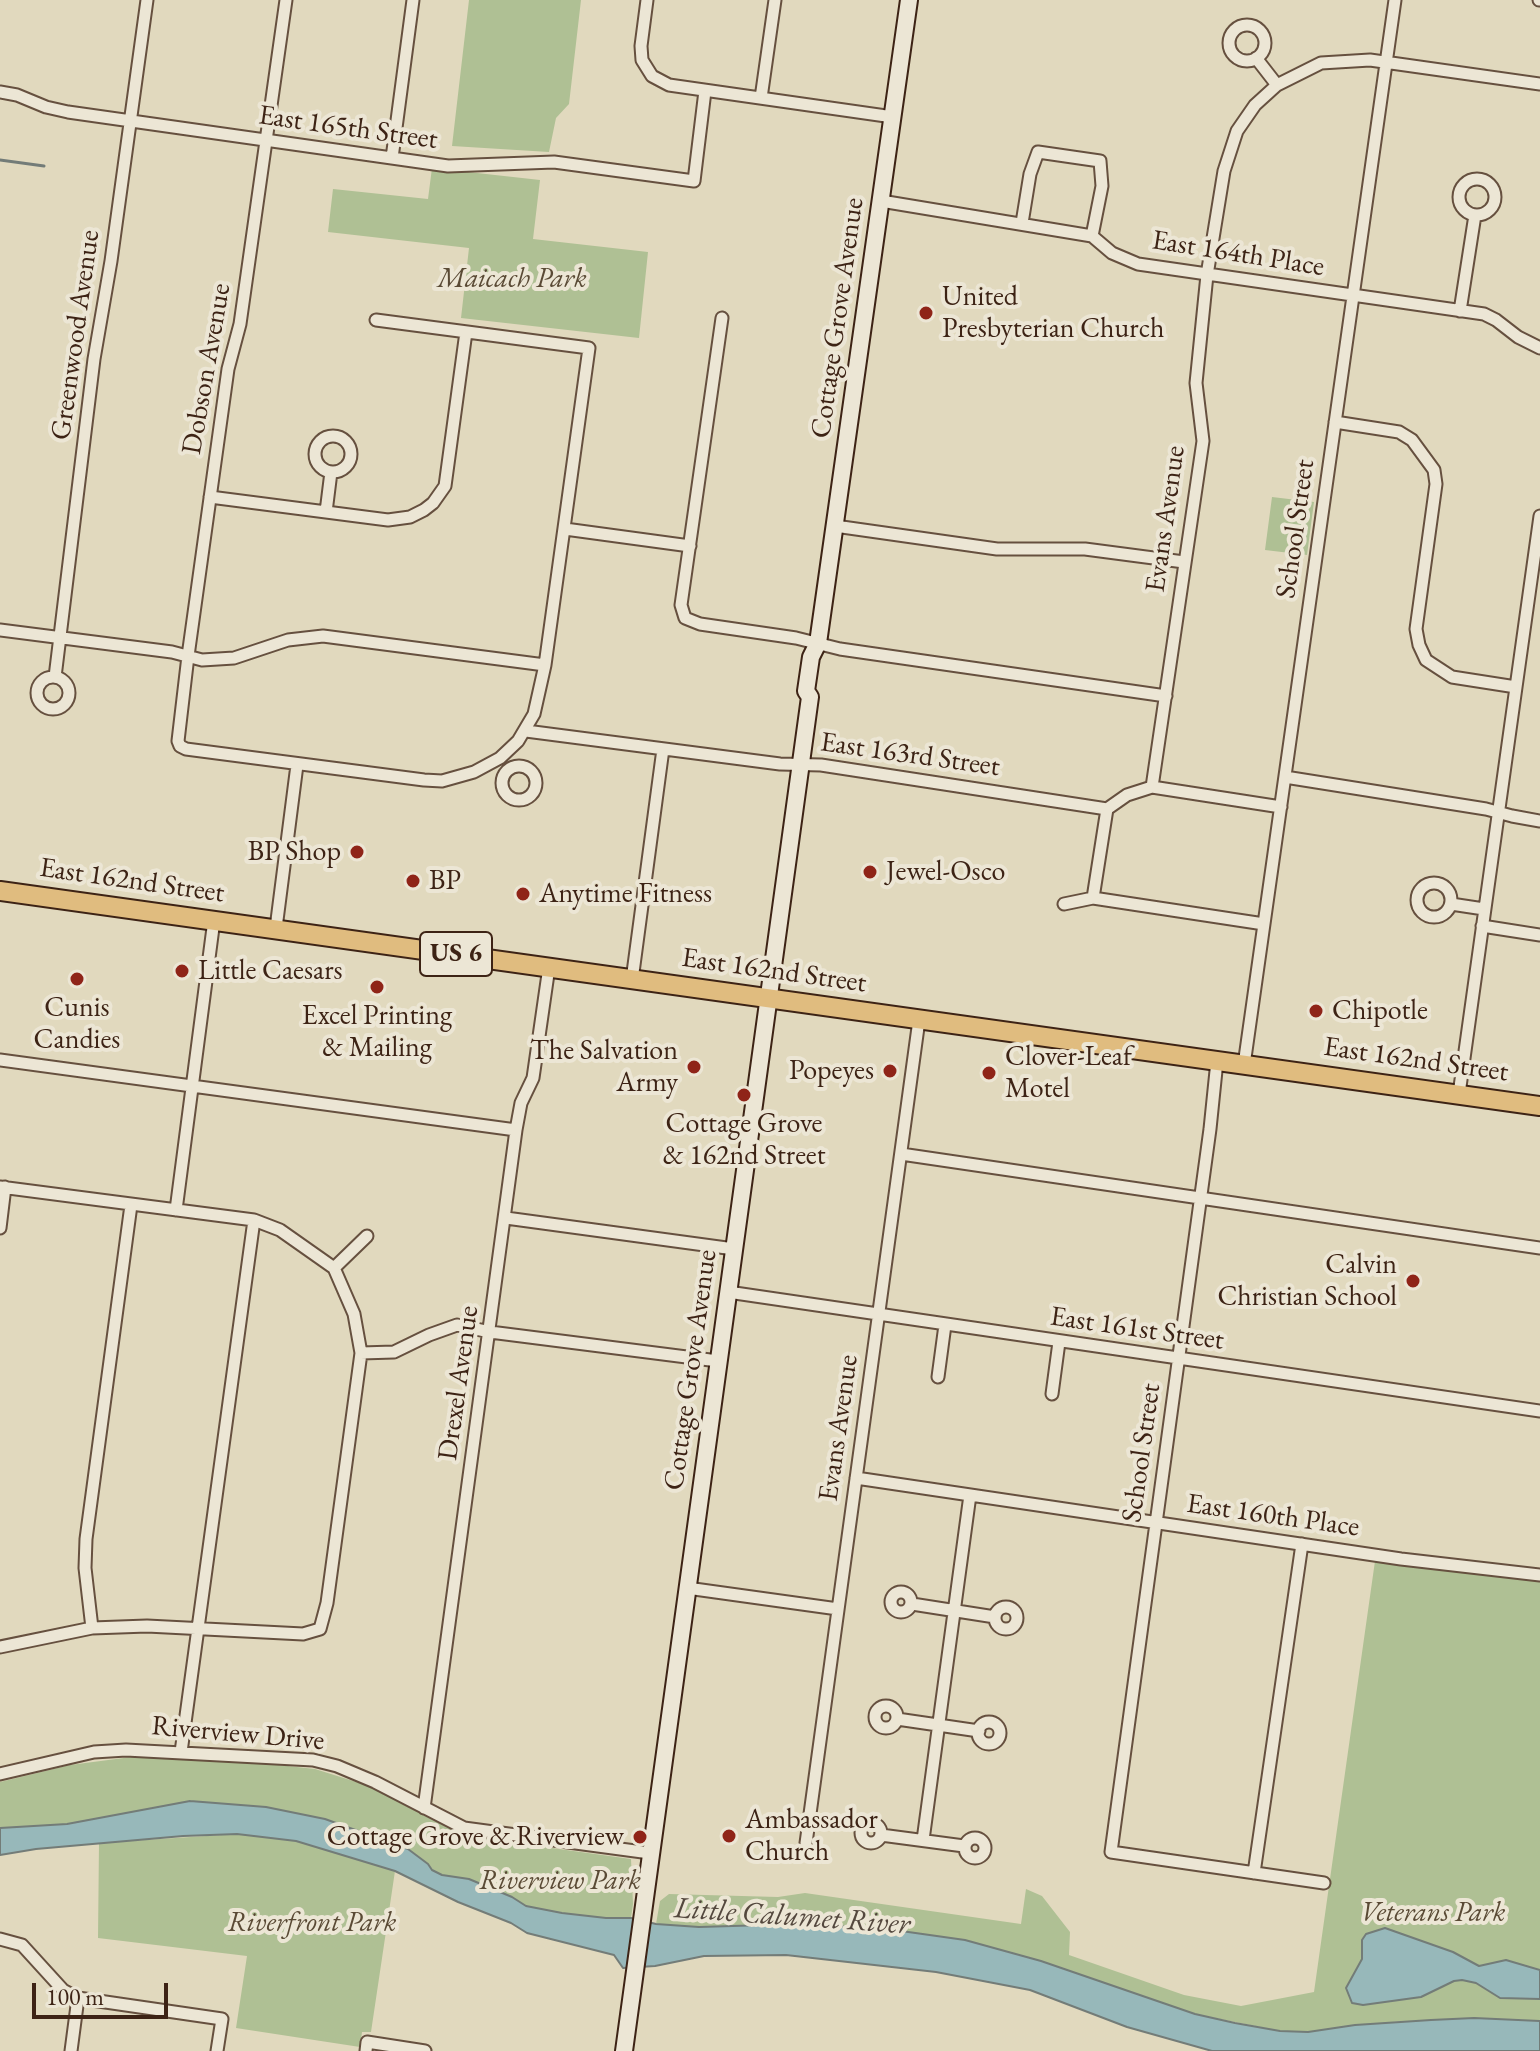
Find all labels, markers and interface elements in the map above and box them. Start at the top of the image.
street label: East 165th Street [256,99,440,157]
street label: Cottage Grove Avenue [804,195,872,441]
street label: East 164th Place [1149,224,1327,284]
street label: Greenwood Avenue [45,228,107,442]
park label: Maicach Park [437,262,587,296]
place label: United Presbyterian Church [942,280,1164,346]
street label: Dobson Avenue [175,281,239,457]
marker: United Presbyterian Church [917,304,935,322]
street label: Evans Avenue [1139,444,1193,594]
street label: School Street [1270,457,1322,601]
street label: East 163rd Street [818,726,1002,784]
place label: BP Shop [248,835,341,869]
marker: BP Shop [348,843,366,861]
street label: East 162nd Street [38,851,226,911]
place label: Jewel-Osco [886,855,1005,889]
marker: Jewel-Osco [861,863,879,881]
place label: BP [429,864,461,898]
marker: BP [404,872,422,890]
place label: Anytime Fitness [539,877,712,911]
marker: Anytime Fitness [514,885,532,903]
road number: US 6 [420,932,492,976]
street label: East 162nd Street [680,941,868,1001]
place label: Little Caesars [198,954,343,988]
marker: Little Caesars [173,962,191,980]
marker: Cunis Candies [68,970,86,988]
marker: Excel Printing & Mailing [368,978,386,996]
place label: Cunis Candies [34,991,120,1057]
place label: Chipotle [1332,994,1428,1028]
place label: Excel Printing & Mailing [302,999,452,1065]
marker: Chipotle [1307,1002,1325,1020]
street label: East 162nd Street [1322,1030,1510,1090]
place label: The Salvation Army [530,1034,678,1100]
place label: Clover-Leaf Motel [1005,1040,1132,1106]
place label: Popeyes [789,1054,874,1088]
marker: The Salvation Army [685,1058,703,1076]
marker: Popeyes [881,1062,899,1080]
marker: Clover-Leaf Motel [980,1064,998,1082]
marker: Cottage Grove & 162nd Street [735,1086,753,1104]
place label: Cottage Grove & 162nd Street [662,1107,826,1173]
street label: Cottage Grove Avenue [657,1247,725,1493]
place label: Calvin Christian School [1217,1248,1397,1314]
marker: Calvin Christian School [1404,1272,1422,1290]
street label: East 161st Street [1048,1300,1226,1358]
street label: Drexel Avenue [432,1303,486,1463]
street label: Evans Avenue [812,1353,866,1503]
street label: School Street [1116,1381,1168,1525]
street label: East 160th Place [1185,1487,1361,1545]
street label: Riverview Drive [150,1710,326,1758]
place label: Ambassador Church [745,1803,878,1869]
place label: Cottage Grove & Riverview [327,1820,624,1854]
marker: Ambassador Church [720,1827,738,1845]
marker: Cottage Grove & Riverview [631,1828,649,1846]
park label: Riverview Park [479,1864,641,1898]
water label: Little Calumet River [673,1891,911,1943]
park label: Veterans Park [1360,1896,1506,1930]
park label: Riverfront Park [227,1906,397,1940]
scale bar [36,1967,172,2017]
text: 100 m [46,1981,104,2012]

